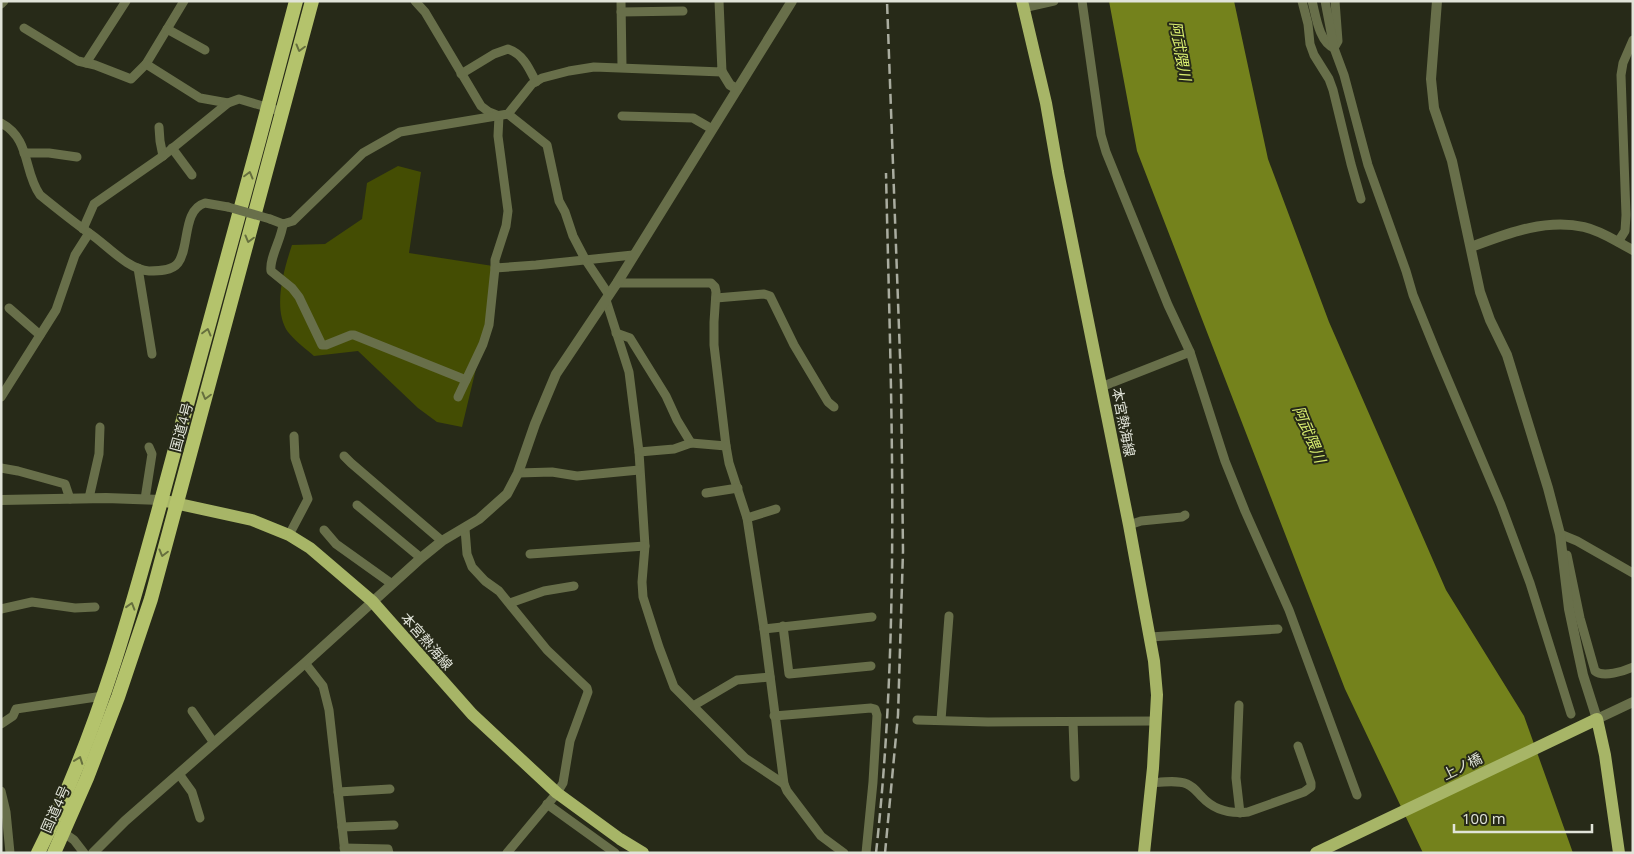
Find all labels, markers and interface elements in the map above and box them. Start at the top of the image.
water label: 阿武隈川 [1166,20,1196,84]
one-way arrow [295,44,305,52]
one-way arrow [243,170,254,179]
one-way arrow [244,235,254,243]
one-way arrow [201,327,212,336]
street label: 本宮熱海線 [1108,386,1140,458]
one-way arrow [201,392,212,400]
street label: 国道4号 [165,400,197,454]
water label: 阿武隈川 [1289,402,1332,467]
one-way arrow [159,548,169,556]
one-way arrow [125,603,135,611]
street label: 本宮熱海線 [397,608,457,674]
street label: 上ノ橋 [1439,748,1485,784]
one-way arrow [73,757,83,765]
street label: 国道4号 [36,782,74,836]
scale bar [1454,802,1592,834]
text: 100 m [1462,808,1506,828]

